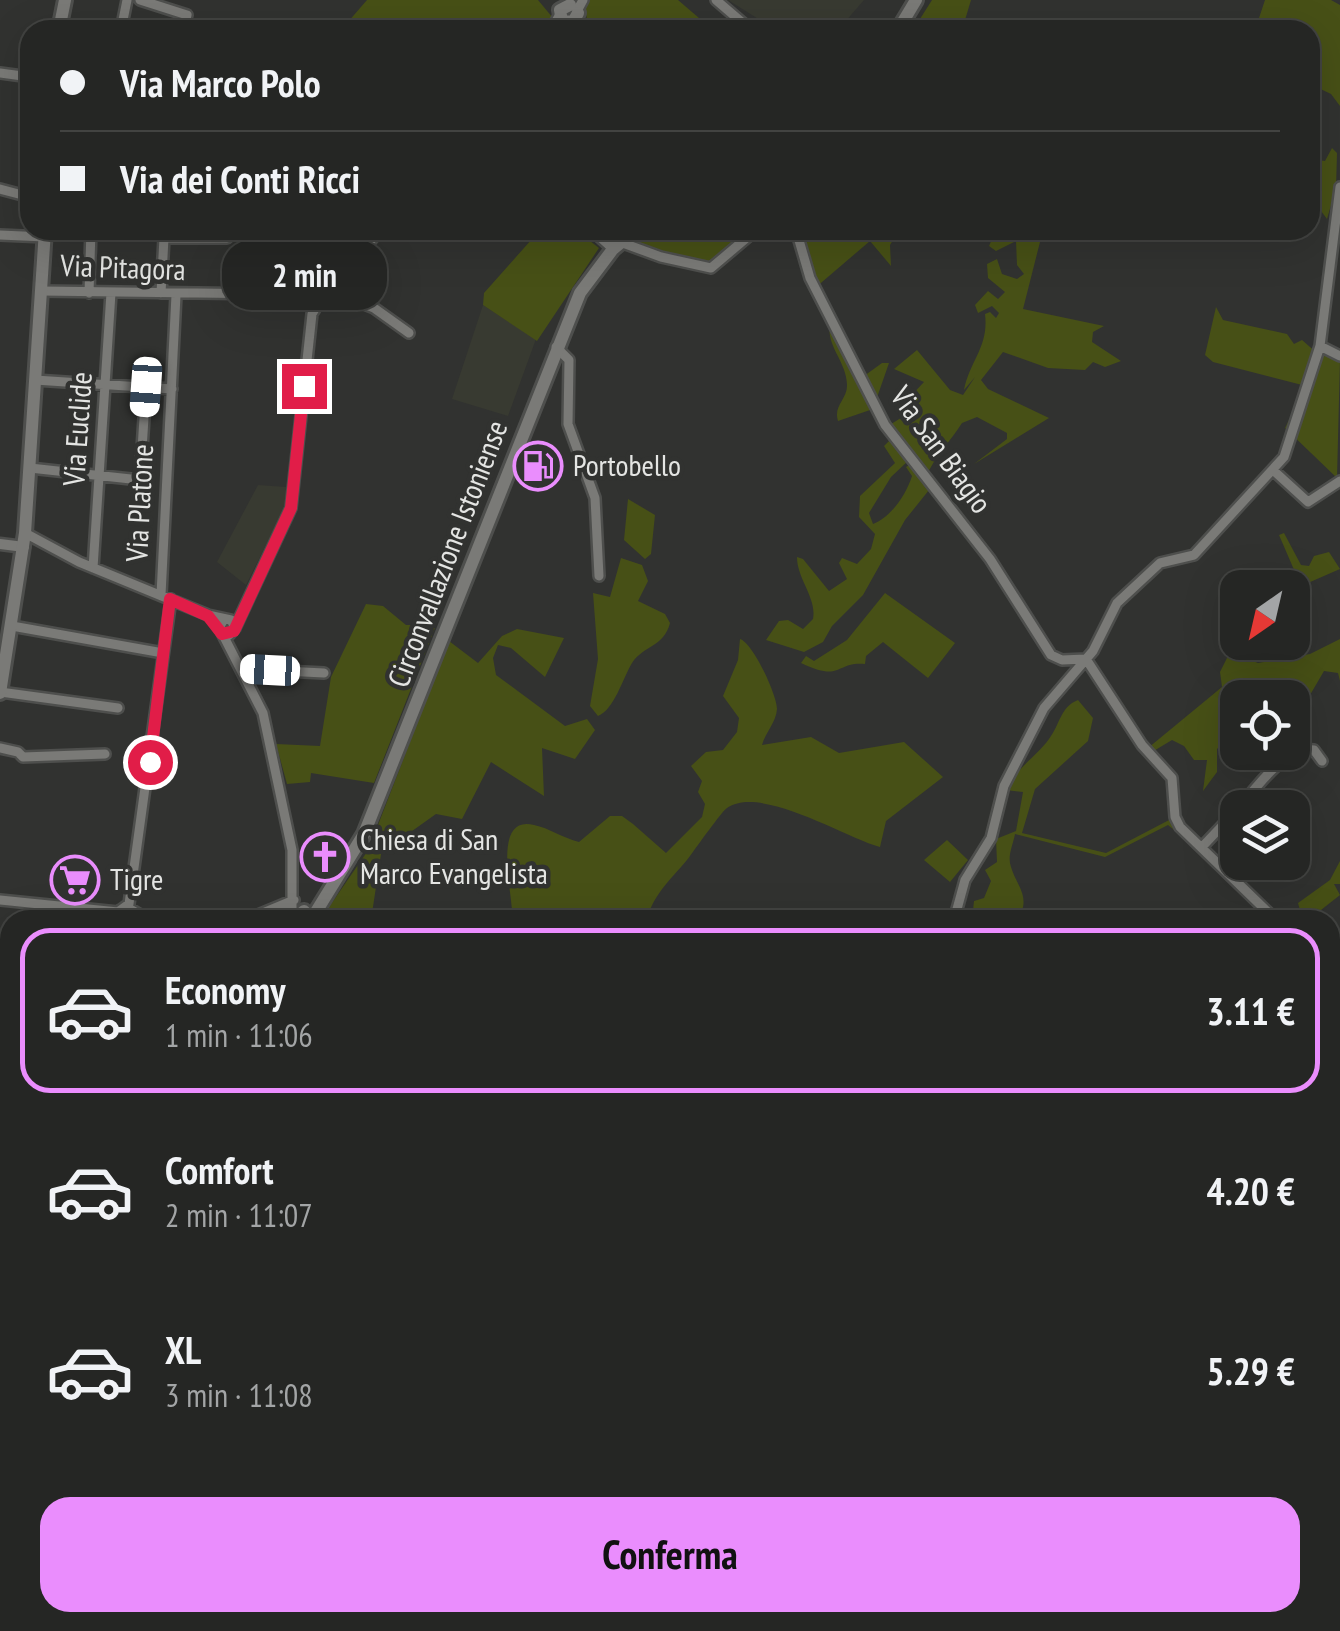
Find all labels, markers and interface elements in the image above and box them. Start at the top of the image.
text: Via Marco Polo [120,58,321,107]
text: Via dei Conti Ricci [120,154,360,203]
callout: 2 min [222,241,386,311]
street label: Via Pitagora [59,245,186,288]
text: 2 min [272,254,337,296]
car [129,356,163,418]
route end [282,364,327,409]
street label: Via Euclide [53,371,100,488]
street label: Via San Biagio [882,377,1002,521]
street label: Circonvallazione Istoniense [378,415,515,692]
fuel station icon: Portobello [512,440,564,492]
street label: Via Platone [116,443,161,564]
place label: Portobello [573,445,681,484]
north arrow [1220,570,1310,660]
map controls [1220,570,1310,880]
car [239,653,301,687]
button: locate [1220,680,1310,770]
route start [128,740,173,785]
button: layers [1220,790,1310,880]
place label: Chiesa di San Marco Evangelista [360,819,548,892]
church icon: Chiesa di San Marco Evangelista [299,831,351,883]
supermarket icon: Tigre [49,854,101,906]
place label: Tigre [110,859,164,898]
text: Economy [165,965,285,1014]
icon: car [45,966,135,1056]
text: 3.11 € [1206,986,1295,1035]
text: 1 min · 11:06 [165,1014,313,1056]
text: Comfort [165,1145,274,1194]
icon: car [45,1146,135,1236]
text: 4.20 € [1206,1166,1295,1215]
text: 2 min · 11:07 [165,1194,313,1236]
text: XL [165,1325,201,1374]
icon: car [45,1326,135,1416]
text: 5.29 € [1206,1346,1295,1395]
text: 3 min · 11:08 [165,1374,313,1416]
button: Conferma [40,1497,1300,1612]

